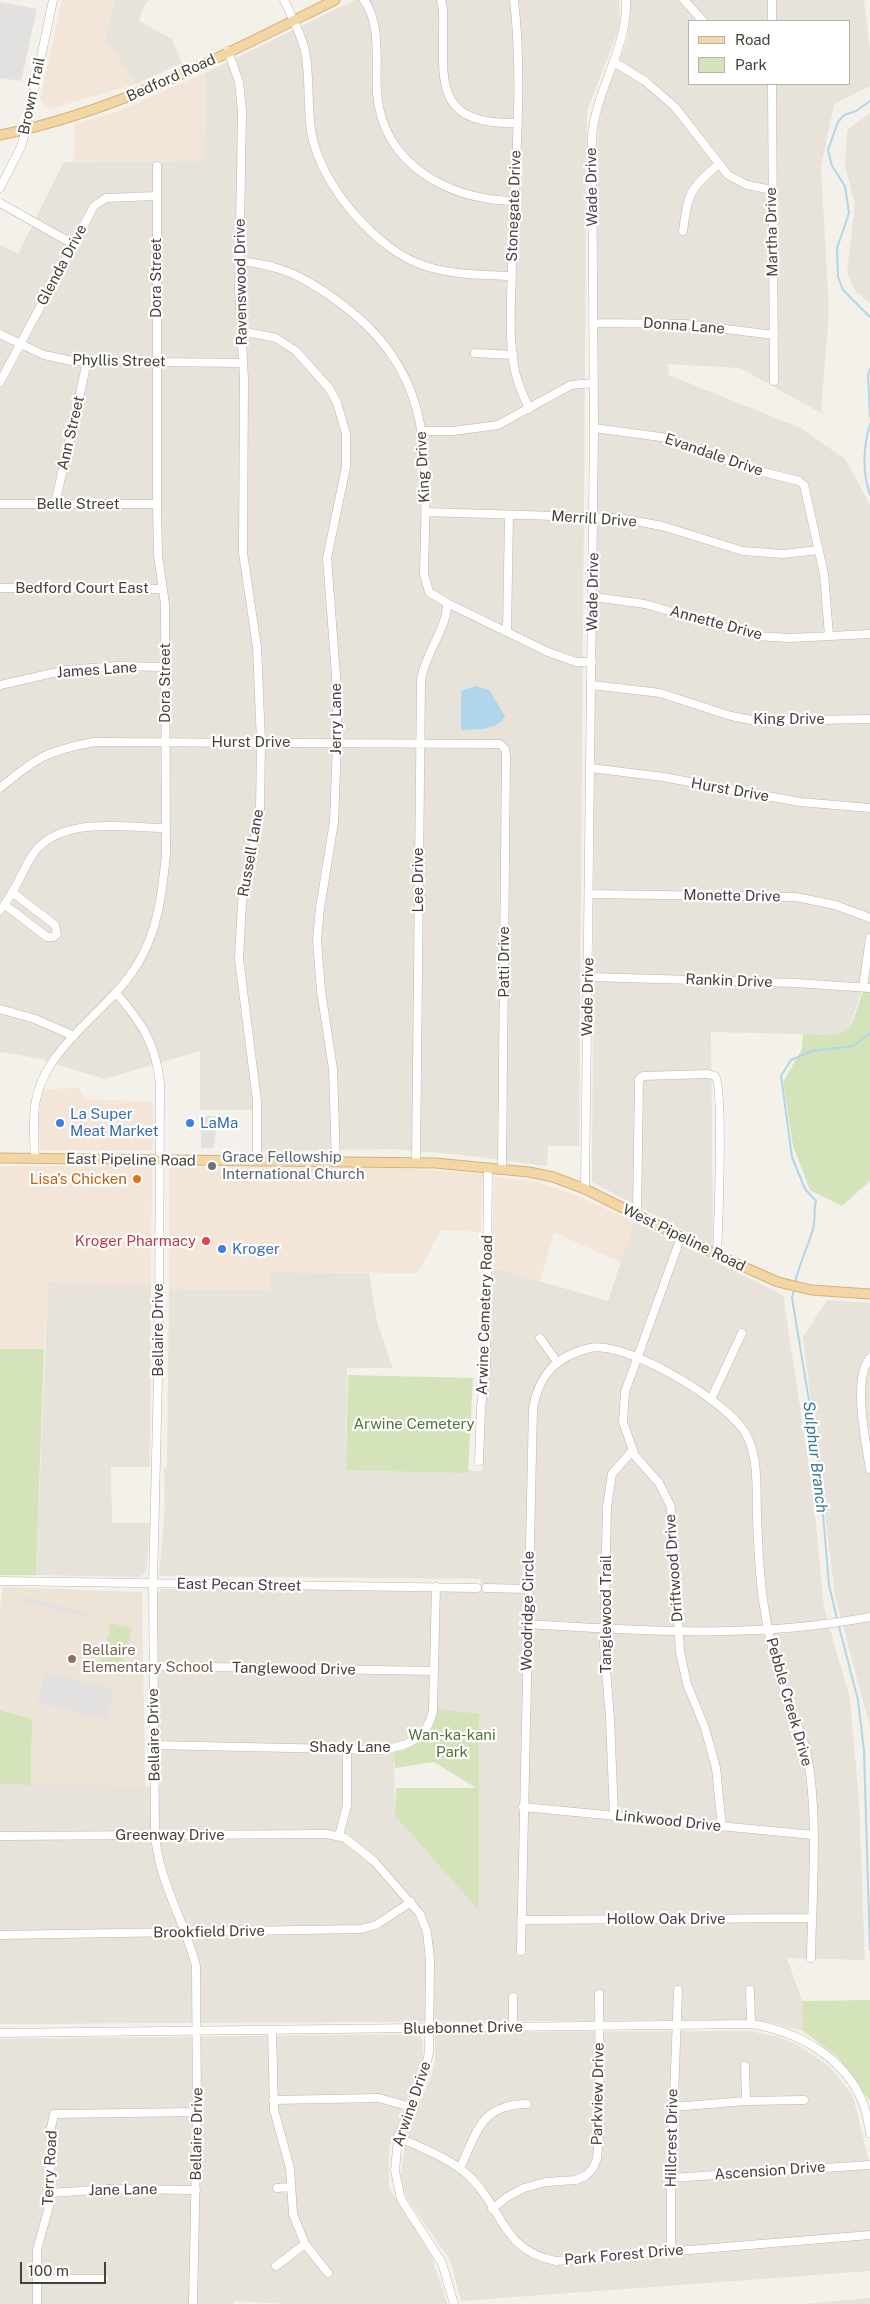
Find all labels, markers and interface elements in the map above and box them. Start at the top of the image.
legend [688,20,850,85]
text: Road [735,31,771,48]
street label: Bedford Road [124,50,218,106]
street label: Brown Trail [15,56,49,136]
text: Park [735,56,767,73]
street label: Wade Drive [582,147,602,227]
street label: Stonegate Drive [503,150,525,262]
street label: Martha Drive [762,187,782,277]
street label: Ravenswood Drive [231,218,251,346]
street label: Glenda Drive [33,221,91,309]
street label: Dora Street [147,238,165,318]
street label: Donna Lane [642,314,726,338]
street label: Phyllis Street [72,351,166,371]
street label: Ann Street [54,394,88,472]
street label: Evandale Drive [662,430,766,480]
street label: King Drive [412,431,434,503]
street label: Belle Street [36,495,120,513]
street label: Merrill Drive [551,507,637,531]
street label: Wade Drive [583,552,603,632]
street label: Bedford Court East [15,579,149,597]
street label: Annette Drive [668,602,764,644]
street label: Dora Street [156,643,174,723]
street label: James Lane [56,658,138,682]
street label: Jerry Lane [327,683,345,755]
street label: King Drive [753,710,825,728]
street label: Hurst Drive [212,733,290,751]
street label: Hurst Drive [690,774,770,806]
street label: Russell Lane [234,808,268,898]
street label: Lee Drive [409,848,427,912]
street label: Monette Drive [683,886,781,906]
street label: Patti Drive [495,926,513,998]
street label: Wade Drive [578,957,598,1037]
street label: Rankin Drive [685,970,773,992]
place label: La Super Meat Market [70,1105,158,1140]
place label: LaMa [200,1114,238,1132]
marker: La Super Meat Market [54,1117,66,1129]
marker: LaMa [184,1117,196,1129]
place label: Grace Fellowship International Church [222,1148,365,1183]
street label: East Pipeline Road [66,1150,196,1170]
marker: Grace Fellowship International Church [206,1160,218,1172]
place label: Lisa's Chicken [30,1170,127,1188]
marker: Lisa's Chicken [131,1173,143,1185]
street label: West Pipeline Road [620,1200,748,1276]
place label: Kroger Pharmacy [75,1232,196,1250]
marker: Kroger Pharmacy [200,1235,212,1247]
street label: Arwine Cemetery Road [473,1235,497,1395]
place label: Kroger [232,1240,280,1258]
marker: Kroger [216,1243,228,1255]
street label: Bellaire Drive [149,1283,167,1377]
water label: Sulphur Branch [799,1400,831,1514]
park label: Arwine Cemetery [353,1415,475,1433]
street label: Driftwood Drive [661,1513,687,1623]
street label: Woodridge Circle [518,1551,538,1671]
street label: Tanglewood Trail [597,1555,615,1673]
street label: East Pecan Street [176,1575,302,1595]
street label: Pebble Creek Drive [762,1636,816,1768]
place label: Bellaire Elementary School [82,1641,214,1676]
marker: Bellaire Elementary School [66,1653,78,1665]
street label: Tanglewood Drive [232,1659,356,1679]
street label: Bellaire Drive [144,1688,164,1782]
park label: Wan-ka-kani Park [408,1726,496,1761]
street label: Shady Lane [309,1738,391,1756]
street label: Linkwood Drive [614,1806,722,1836]
street label: Greenway Drive [115,1826,225,1844]
street label: Hollow Oak Drive [606,1910,726,1928]
street label: Brookfield Drive [153,1922,265,1942]
street label: Bluebonnet Drive [403,2018,523,2038]
street label: Parkview Drive [588,2042,608,2146]
street label: Arwine Drive [389,2059,435,2149]
street label: Bellaire Drive [187,2087,207,2181]
street label: Hillcrest Drive [662,2088,682,2188]
street label: Terry Road [39,2130,61,2206]
street label: Ascension Drive [714,2158,826,2184]
street label: Jane Lane [88,2180,158,2200]
street label: Park Forest Drive [564,2241,684,2269]
scale bar [22,2252,109,2284]
text: 100 m [28,2262,69,2279]

